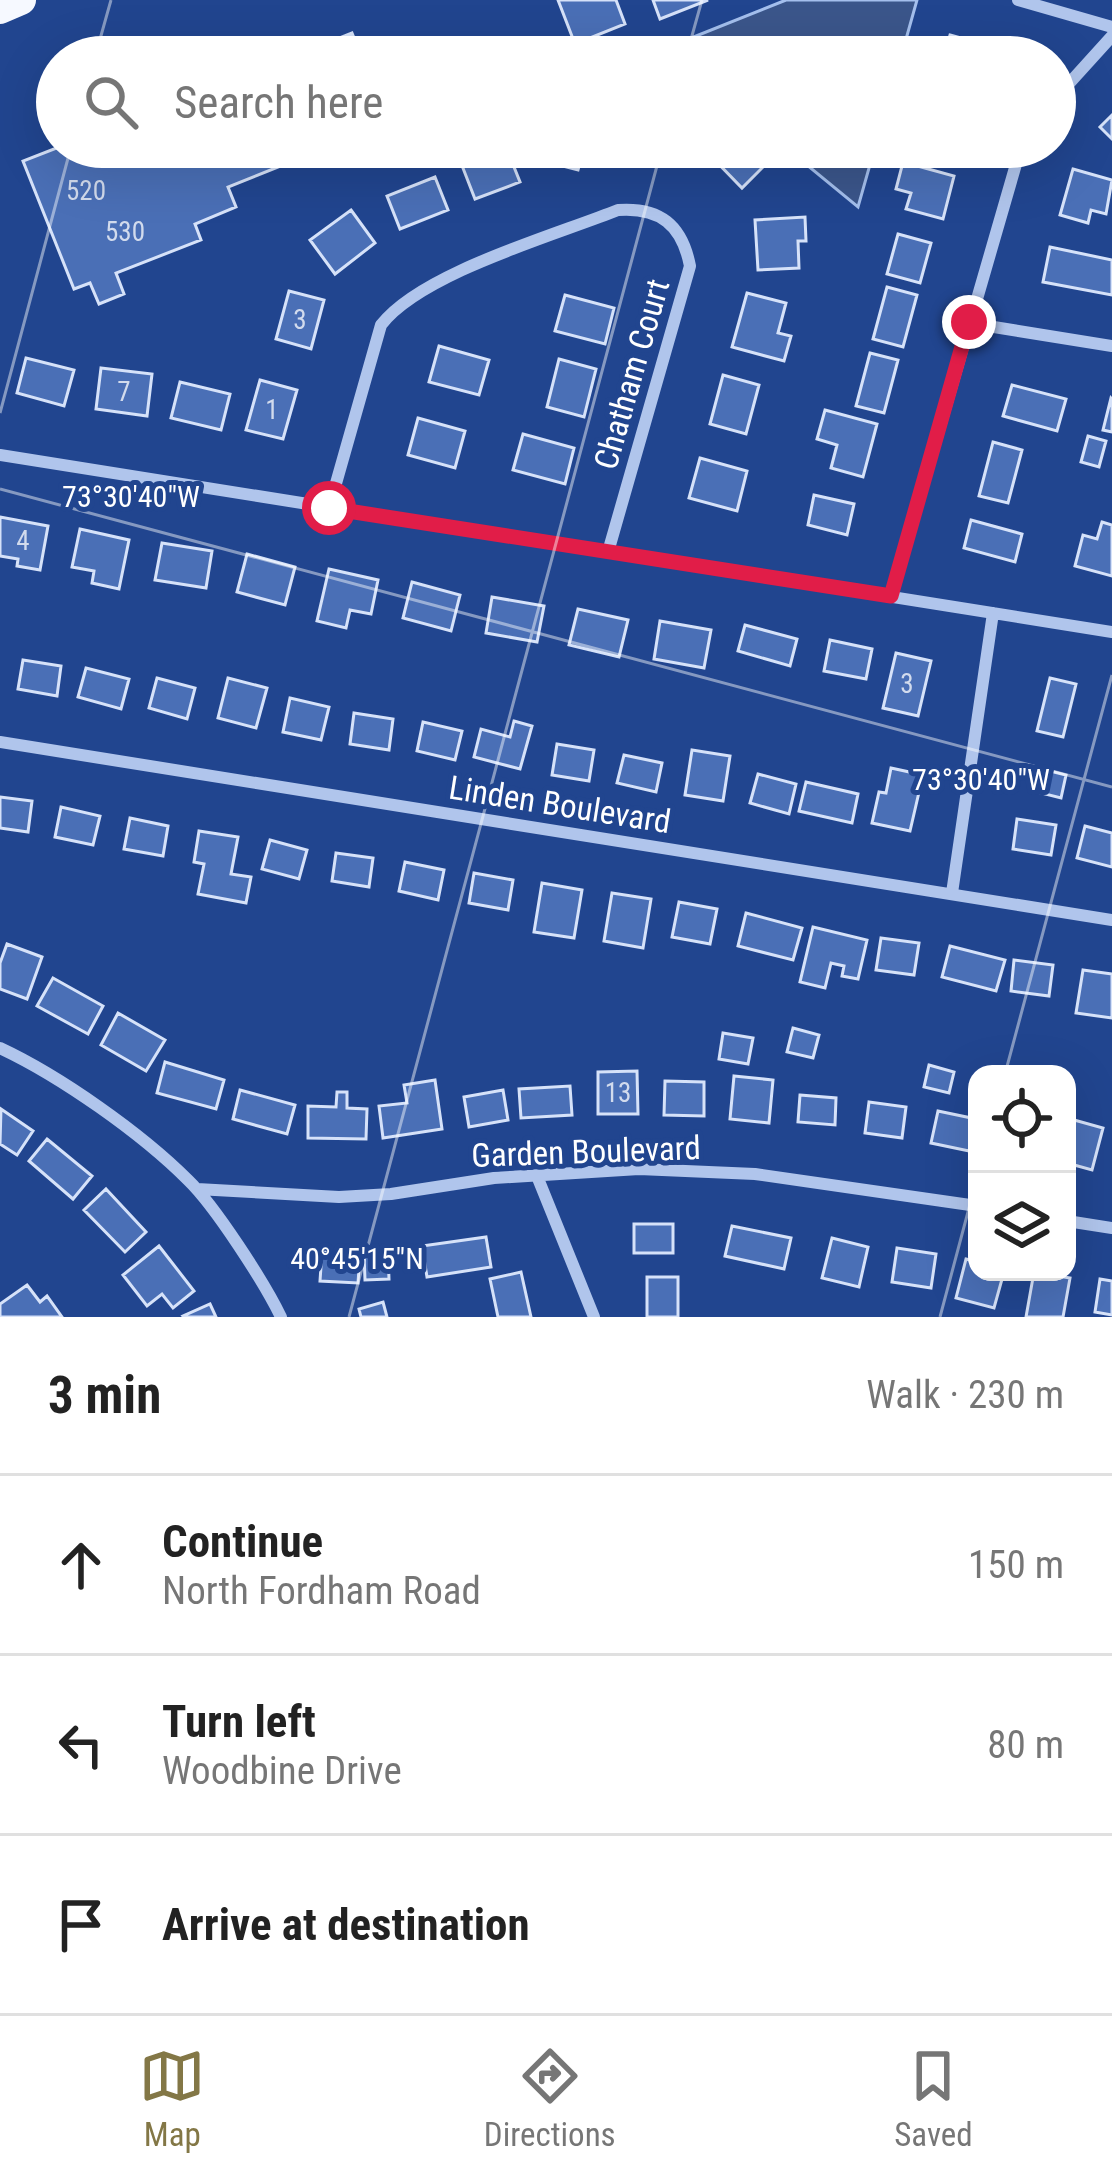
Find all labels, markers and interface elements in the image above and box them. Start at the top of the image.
search box [36,36,1076,168]
icon: search [78,69,144,135]
text: Search here [174,76,383,129]
house number: 520 [66,175,106,207]
house number: 530 [105,216,145,248]
street label: Chatham Court [586,274,677,474]
route end [942,295,996,349]
house number: 3 [293,304,307,336]
house number: 7 [117,376,131,408]
house number: 1 [265,394,279,426]
text: 73°30'40"W [62,479,200,514]
route start [302,481,356,535]
house number: 4 [16,525,30,557]
house number: 3 [900,668,914,700]
text: 73°30'40"W [912,762,1050,797]
street label: Linden Boulevard [446,768,674,841]
map controls [968,1065,1076,1281]
button: locate [968,1065,1076,1173]
house number: 13 [605,1077,631,1109]
street label: Garden Boulevard [471,1128,701,1175]
button: layers [968,1173,1076,1281]
text: 40°45'15"N [290,1241,424,1276]
text: 3 min [48,1366,161,1425]
text: Walk · 230 m [866,1372,1064,1418]
text: Continue [162,1515,323,1568]
icon: ahead [48,1532,114,1598]
text: 150 m [968,1542,1064,1588]
text: North Fordham Road [162,1568,481,1614]
text: Turn left [162,1695,316,1748]
icon: left [48,1712,114,1778]
text: 80 m [987,1722,1064,1768]
text: Woodbine Drive [162,1748,402,1794]
icon: arrive [48,1892,114,1958]
text: Arrive at destination [162,1898,530,1951]
tab: Map [139,2043,205,2154]
tab: Directions [484,2043,616,2154]
tab: Saved [894,2043,973,2154]

